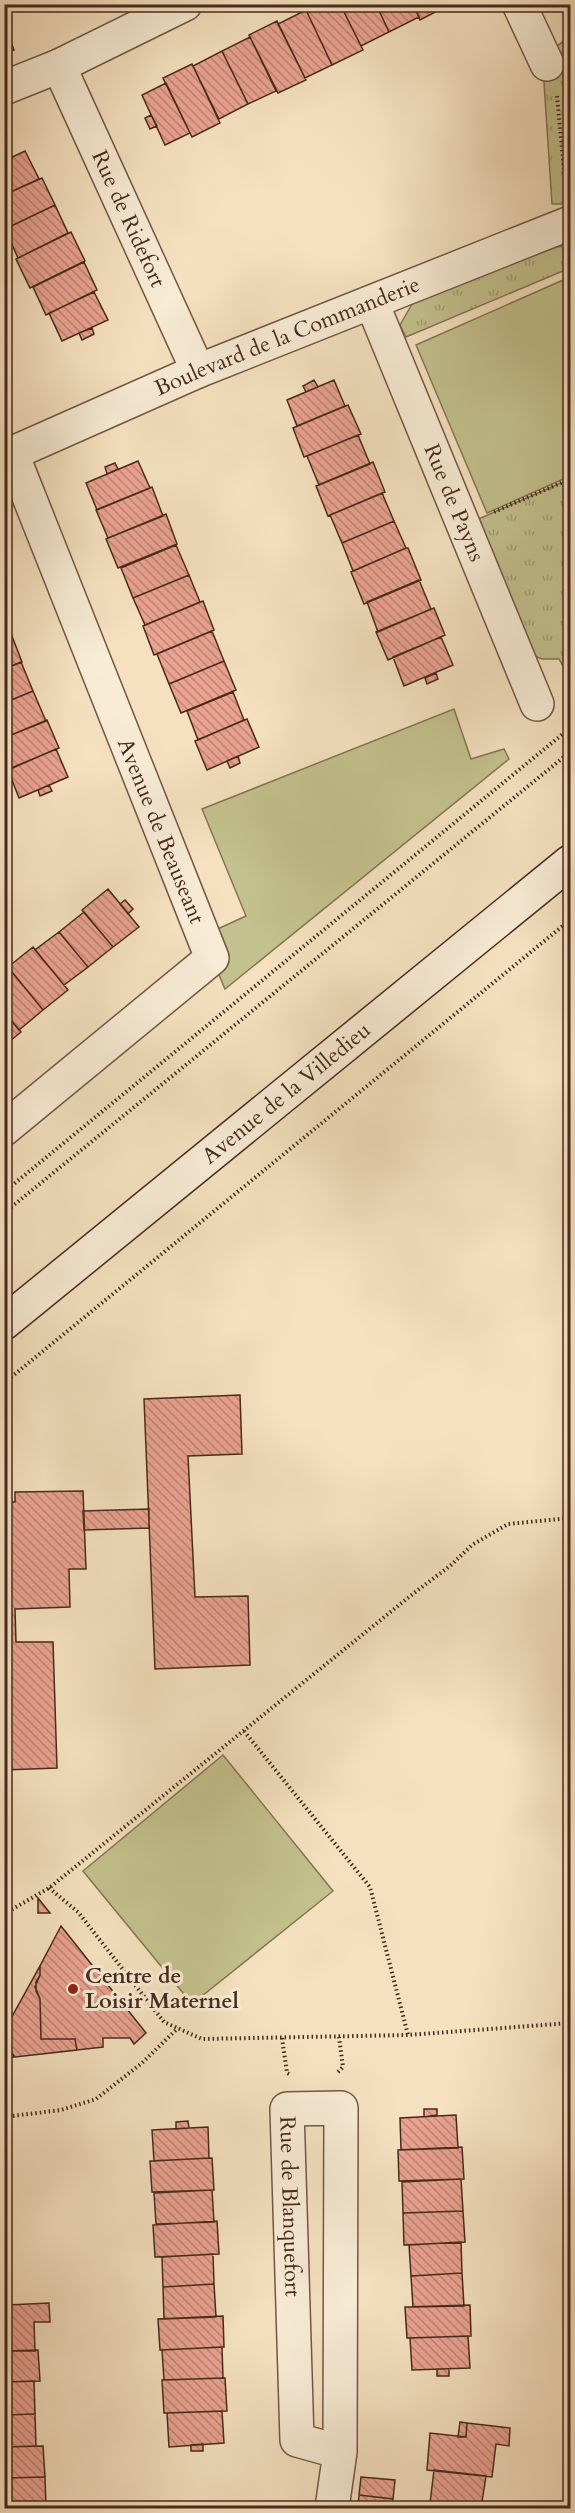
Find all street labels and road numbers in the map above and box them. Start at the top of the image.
street label: Rue de Ridefort [84,145,173,292]
street label: Boulevard de la Commanderie [150,269,424,403]
street label: Rue de Payns [417,439,492,566]
street label: Avenue de Beauseant [110,734,212,928]
street label: Avenue de la Villedieu [196,1015,377,1171]
street label: Rue de Blanquefort [272,2115,308,2297]

